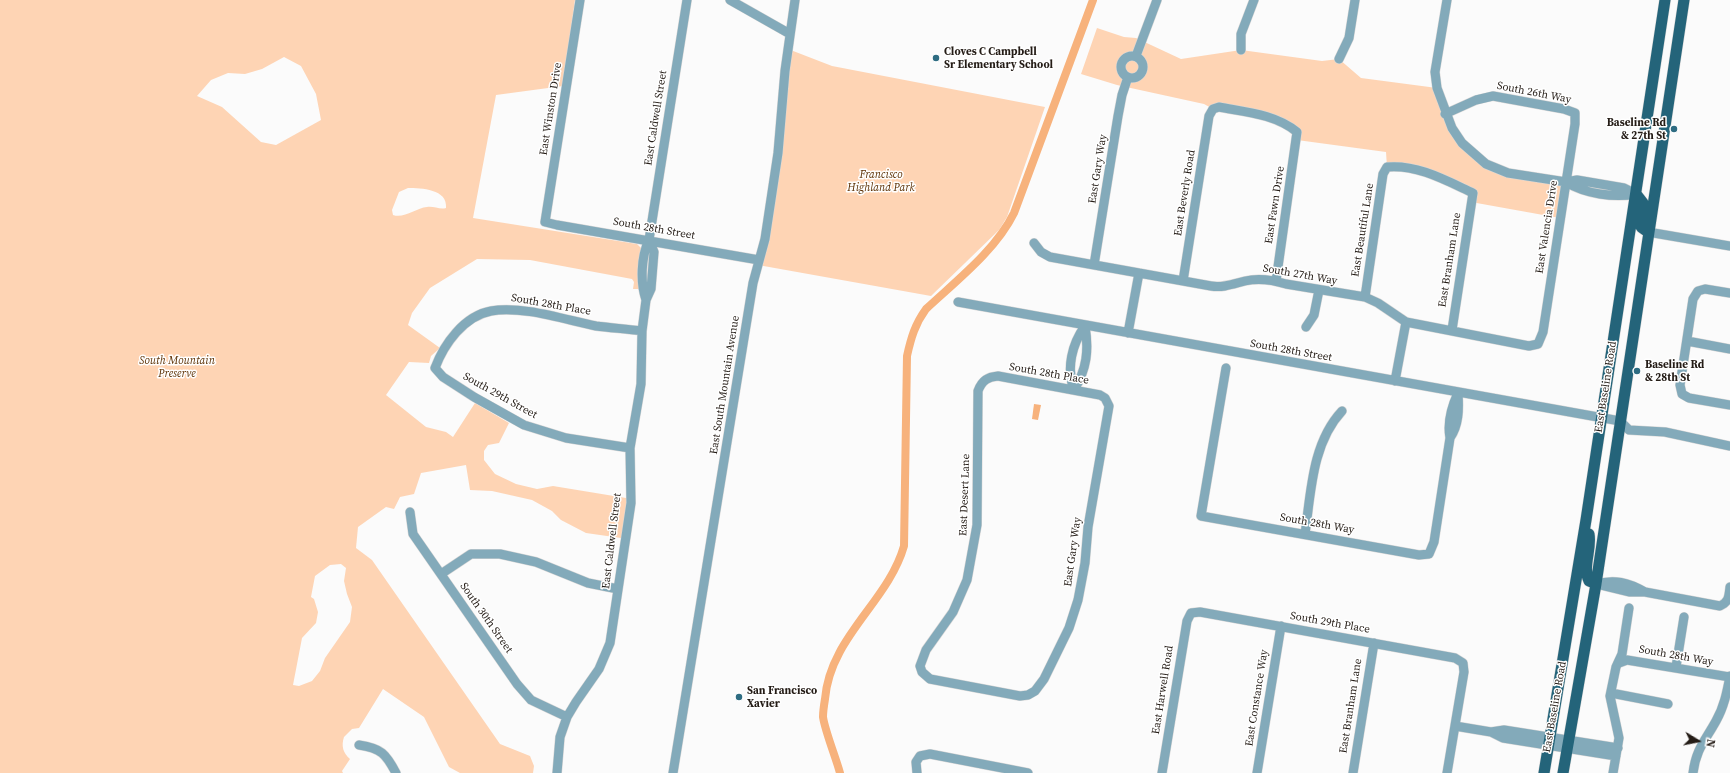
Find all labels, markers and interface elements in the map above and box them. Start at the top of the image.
place label: Cloves C Campbell Sr Elementary School [944,45,1053,71]
marker: Cloves C Campbell Sr Elementary School [931,53,941,63]
street label: East Winston Drive [537,62,565,156]
street label: East Caldwell Street [642,69,670,167]
street label: South 26th Way [1496,79,1572,107]
place label: Baseline Rd & 27th St [1607,116,1666,142]
marker: Baseline Rd & 27th St [1669,124,1679,134]
street label: East Gary Way [1086,133,1110,205]
street label: East Beverly Road [1172,149,1198,237]
street label: East Fawn Drive [1262,165,1288,245]
park label: Francisco Highland Park [847,168,915,194]
street label: East Valencia Drive [1533,179,1561,275]
street label: East Beautiful Lane [1349,182,1377,278]
street label: East Branham Lane [1436,212,1464,308]
street label: South 28th Street [612,215,696,243]
street label: South 27th Way [1262,262,1338,288]
street label: South 28th Place [510,291,592,319]
street label: East South Mountain Avenue [708,315,742,455]
street label: South 28th Street [1249,337,1333,365]
street label: East Baseline Road [1592,340,1620,434]
park label: South Mountain Preserve [139,354,215,380]
place label: Baseline Rd & 28th St [1645,358,1704,384]
street label: South 28th Place [1008,360,1090,388]
marker: Baseline Rd & 28th St [1632,366,1642,376]
street label: South 29th Street [461,370,539,422]
street label: East Desert Lane [957,454,973,536]
street label: East Caldwell Street [600,492,624,590]
street label: South 28th Way [1279,511,1355,537]
street label: East Gary Way [1062,516,1084,588]
street label: South 30th Street [457,580,515,656]
street label: South 29th Place [1289,609,1371,637]
street label: South 28th Way [1638,643,1714,669]
street label: East Harwell Road [1149,645,1177,735]
street label: East Constance Way [1243,649,1271,747]
street label: East Branham Lane [1337,658,1365,754]
street label: East Baseline Road [1540,660,1570,754]
place label: San Francisco Xavier [747,684,817,710]
marker: San Francisco Xavier [734,692,744,702]
north arrow [1678,721,1718,761]
text: N [1702,738,1718,748]

